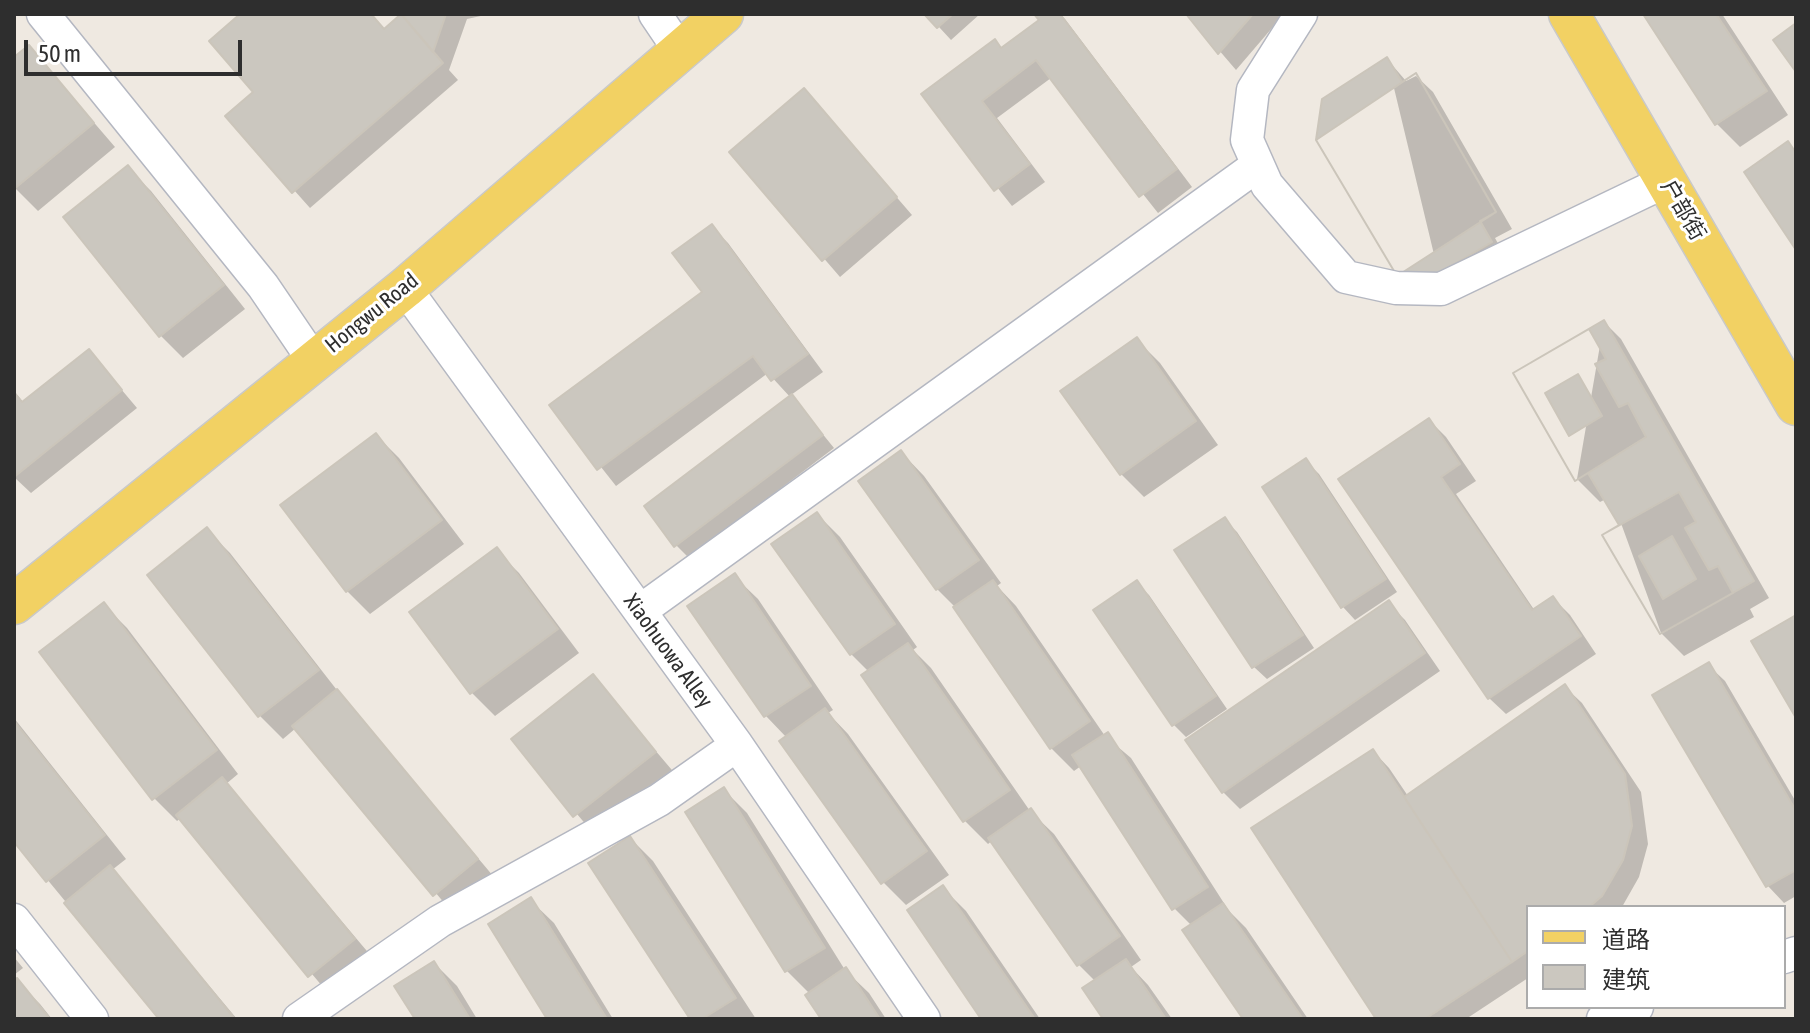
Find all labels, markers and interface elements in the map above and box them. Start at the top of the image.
scale bar [28,24,246,74]
text: 50 m [38,40,81,67]
street label: 户部街 [1655,175,1711,245]
street label: Hongwu Road [320,267,424,359]
street label: Xiaohuowa Alley [618,589,718,713]
legend [1526,905,1786,1009]
text: 道路 [1602,926,1650,953]
text: 建筑 [1602,966,1650,993]

